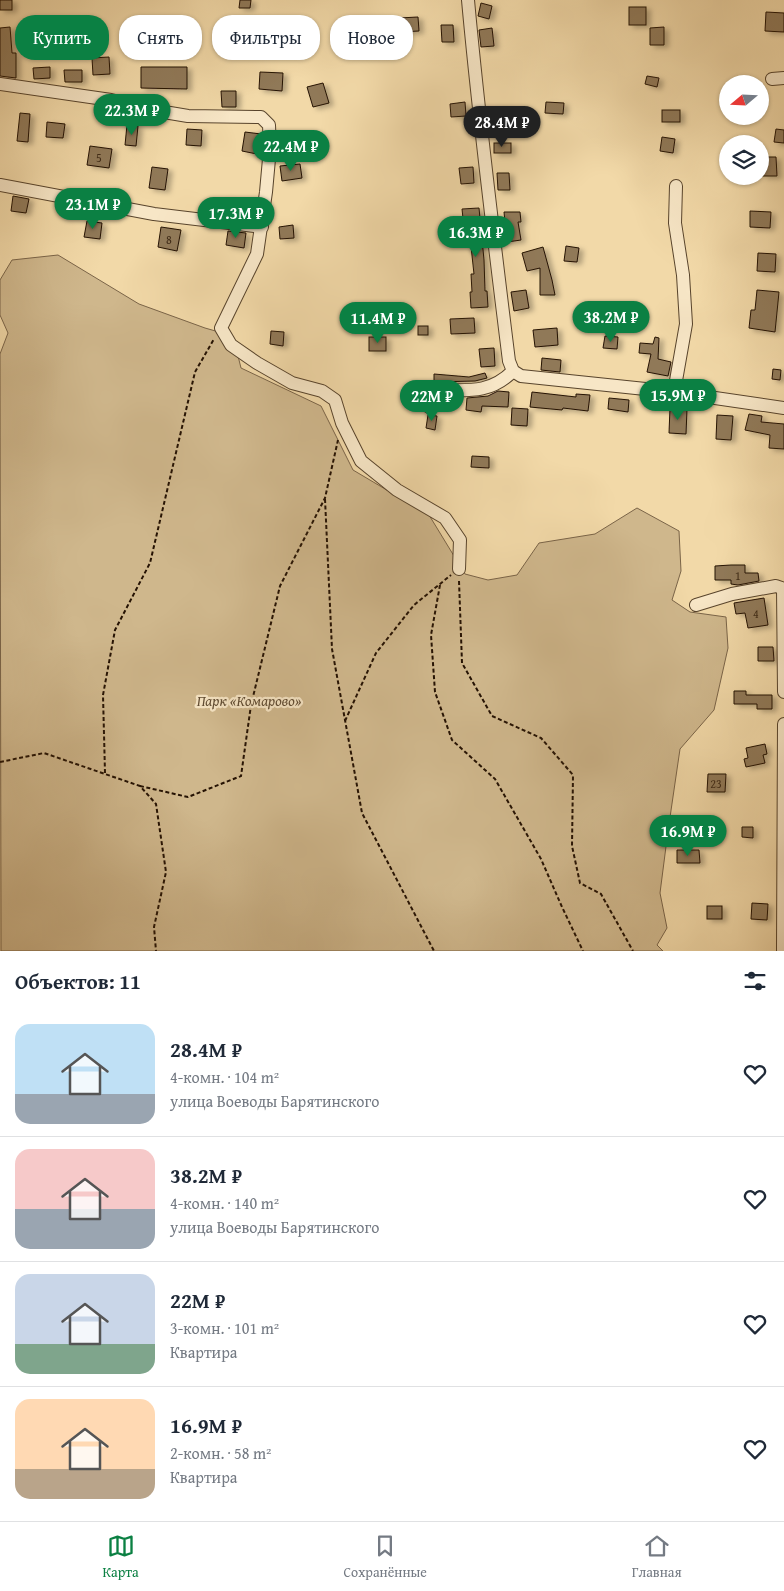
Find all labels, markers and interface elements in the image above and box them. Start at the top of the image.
chip: Купить [15,15,109,60]
chip: Снять [119,15,202,60]
chip: Фильтры [212,15,320,60]
chip: Новое [330,15,413,60]
north arrow [719,75,769,125]
map controls [719,75,769,185]
pin: 22.3M ₽ [86,94,178,136]
text: 22.3M ₽ [105,98,159,122]
pin: 28.4M ₽ [456,106,548,148]
text: 28.4M ₽ [475,110,529,134]
pin: 22.4M ₽ [245,130,337,172]
text: 22.4M ₽ [264,134,318,158]
button: layers [719,135,769,185]
house number: 5 [96,149,102,166]
pin: 23.1M ₽ [47,188,139,230]
text: 23.1M ₽ [66,192,120,216]
pin: 17.3M ₽ [190,196,282,239]
text: 17.3M ₽ [209,201,263,225]
pin: 16.3M ₽ [430,216,522,258]
text: 16.3M ₽ [449,220,503,244]
house number: 8 [166,231,172,248]
pin: 38.2M ₽ [565,300,657,343]
pin: 11.4M ₽ [332,302,424,344]
text: 38.2M ₽ [584,305,638,329]
text: 11.4M ₽ [351,306,405,330]
pin: 15.9M ₽ [632,378,724,421]
pin: 22M ₽ [397,380,467,422]
text: 15.9M ₽ [651,383,705,407]
text: 22M ₽ [411,384,453,408]
house number: 1 [735,567,741,584]
house number: 4 [753,605,759,622]
park label: Парк «Комарово» [197,690,302,711]
house number: 23 [710,775,722,792]
pin: 16.9M ₽ [642,814,734,857]
text: 16.9M ₽ [661,819,715,843]
text: Объектов: 11 [15,966,141,997]
icon: filters [741,967,769,995]
text: 28.4M ₽ [170,1034,242,1065]
icon: home [55,1044,115,1104]
icon: heart [741,1060,769,1088]
text: 4-комн. · 104 m² [170,1065,279,1089]
text: улица Воеводы Барятинского [170,1089,379,1113]
text: 38.2M ₽ [170,1160,242,1191]
icon: home [55,1169,115,1229]
icon: heart [741,1185,769,1213]
text: 4-комн. · 140 m² [170,1191,279,1215]
text: улица Воеводы Барятинского [170,1215,379,1239]
text: 22M ₽ [170,1285,225,1316]
icon: home [55,1294,115,1354]
icon: heart [741,1310,769,1338]
text: 3-комн. · 101 m² [170,1316,279,1340]
text: Квартира [170,1340,237,1364]
text: 16.9M ₽ [170,1410,242,1441]
icon: home [55,1419,115,1479]
icon: heart [741,1435,769,1463]
text: 2-комн. · 58 m² [170,1441,271,1465]
text: Квартира [170,1465,237,1489]
tab: Карта [102,1532,139,1582]
tab: Сохранённые [343,1532,427,1582]
tab: Главная [632,1532,682,1582]

